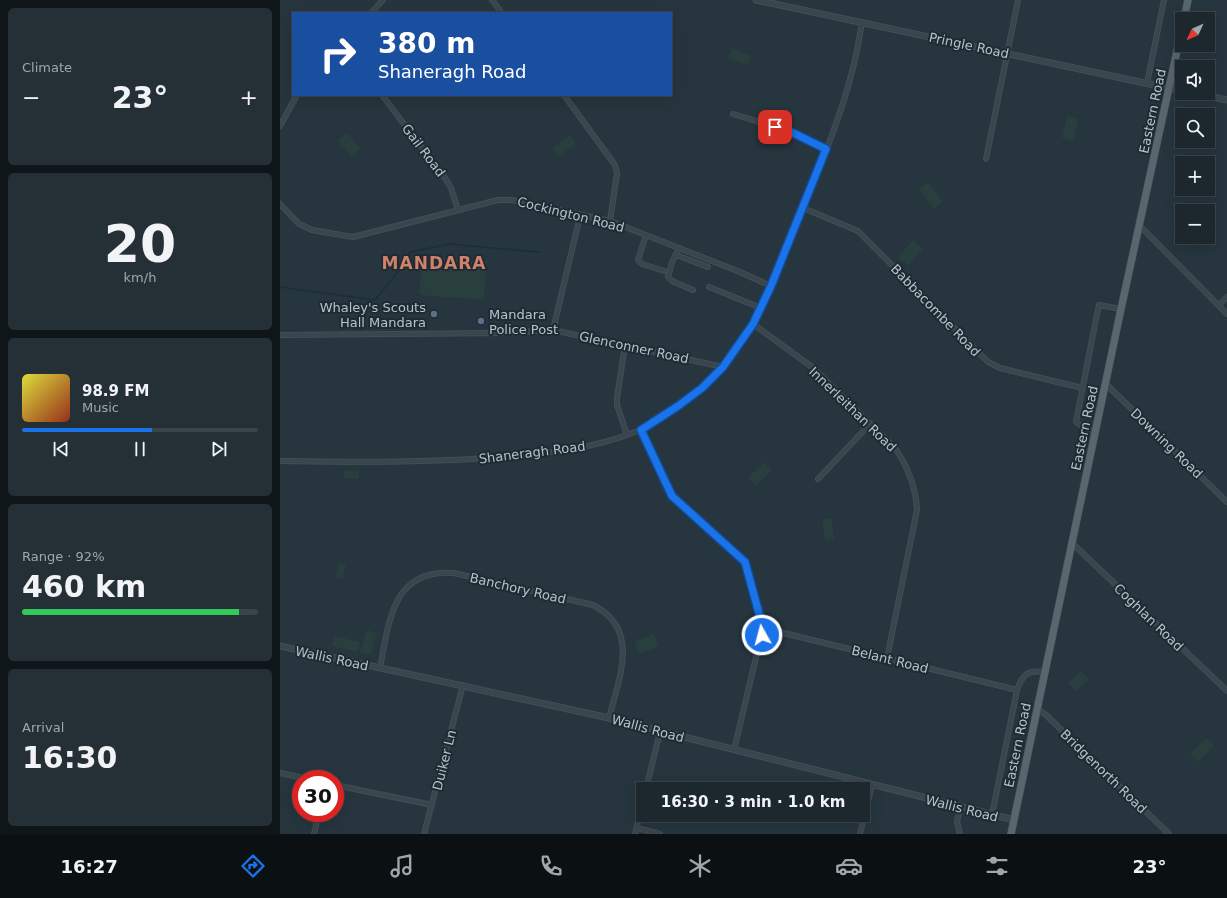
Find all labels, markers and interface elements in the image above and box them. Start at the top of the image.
north arrow [1175,12,1215,52]
map controls [1175,12,1215,244]
text: 380 m [378,27,475,60]
icon: right [312,28,364,80]
street label: Pringle Road [928,30,1010,61]
text: Climate [22,60,72,75]
button: sound [1175,60,1215,100]
text: Shaneragh Road [378,61,527,82]
street label: Eastern Road [1136,67,1169,155]
text: 23° [112,80,168,115]
text: − [22,85,40,110]
text: + [240,85,258,110]
button: search [1175,108,1215,148]
pin [758,110,792,144]
icon: arrive [764,116,786,138]
street label: Gail Road [399,121,448,180]
button: + [1175,156,1215,196]
street label: Cockington Road [516,194,626,235]
button: − [1175,204,1215,244]
text: 20 [104,214,176,274]
district label: MANDARA [382,253,486,273]
street label: Babbacombe Road [888,261,983,359]
text: km/h [124,270,156,285]
place label: Whaley's Scouts Hall Mandara [320,300,426,330]
place label: Mandara Police Post [489,307,558,337]
marker: Whaley's Scouts Hall Mandara [429,309,439,319]
marker: Mandara Police Post [476,316,486,326]
street label: Glenconner Road [578,329,690,366]
street label: Innerleithan Road [806,364,899,455]
text: 98.9 FM [82,382,149,400]
street label: Eastern Road [1068,384,1101,472]
text: Music [82,400,119,415]
street label: Downing Road [1128,405,1206,481]
icon: previous [50,438,72,460]
icon: pause [129,438,151,460]
icon: next [208,438,230,460]
street label: Shaneragh Road [478,439,586,466]
text: Range · 92% [22,549,105,564]
text: 460 km [22,569,146,604]
street label: Banchory Road [468,570,567,607]
street label: Coghlan Road [1111,581,1186,654]
position arrow [741,614,783,656]
street label: Wallis Road [294,643,370,674]
street label: Belant Road [850,643,930,676]
street label: Eastern Road [1001,701,1034,789]
street label: Wallis Road [610,712,686,745]
text: Arrival [22,720,64,735]
street label: Bridgenorth Road [1057,726,1150,816]
street label: Duiker Ln [430,728,459,792]
text: 16:30 [22,740,118,775]
speed limit sign: 30 [292,770,344,822]
street label: Wallis Road [924,792,1000,825]
text: 16:30 · 3 min · 1.0 km [661,793,845,811]
icon: directions [239,852,267,880]
icon: music [388,852,416,880]
icon: phone [537,852,565,880]
icon: climate [686,852,714,880]
icon: car [835,852,863,880]
icon: filters [983,852,1011,880]
text: 16:27 [60,856,118,877]
text: 23° [1132,856,1167,877]

